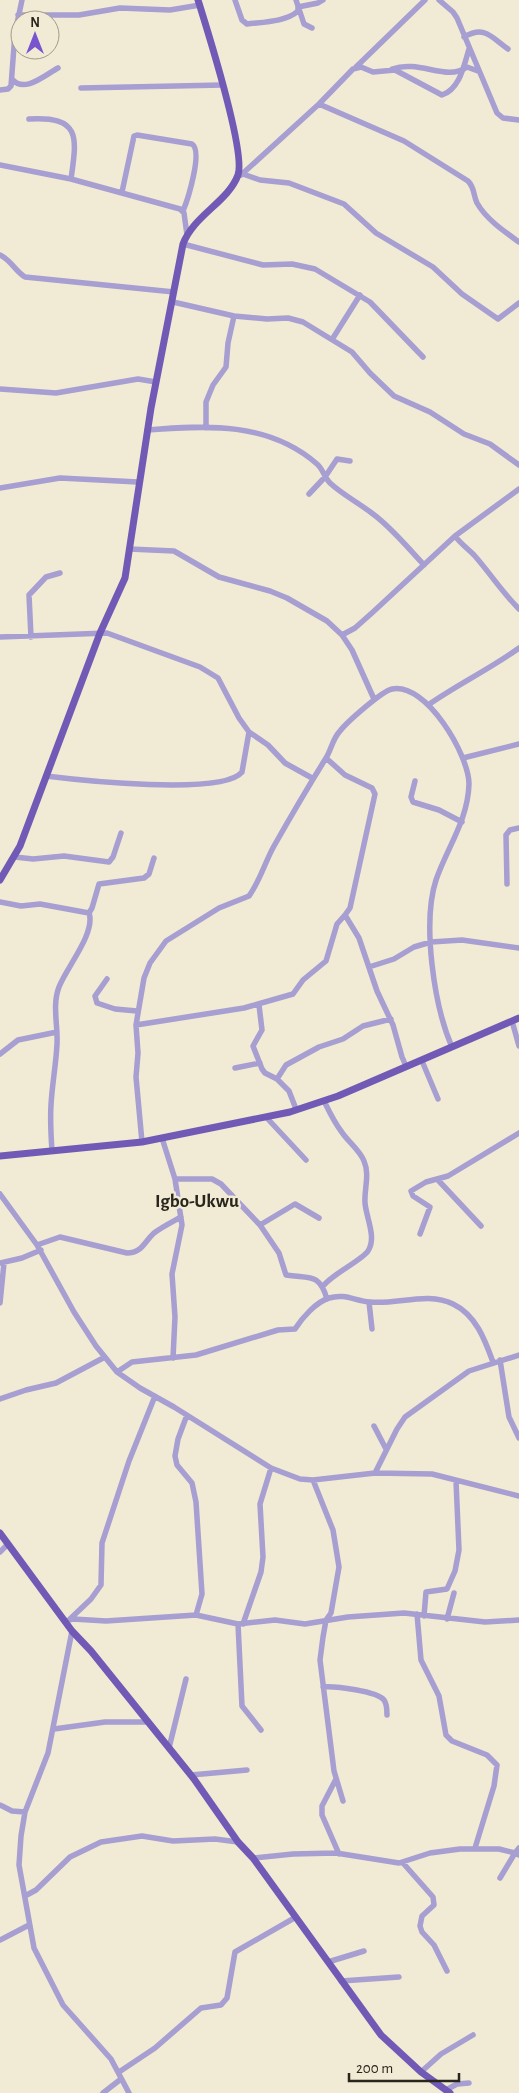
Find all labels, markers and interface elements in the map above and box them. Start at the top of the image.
north arrow [10,10,60,60]
text: N [30,16,40,30]
district label: Igbo-Ukwu [155,1192,239,1211]
scale bar [349,2050,459,2082]
text: 200 m [356,2061,393,2076]

